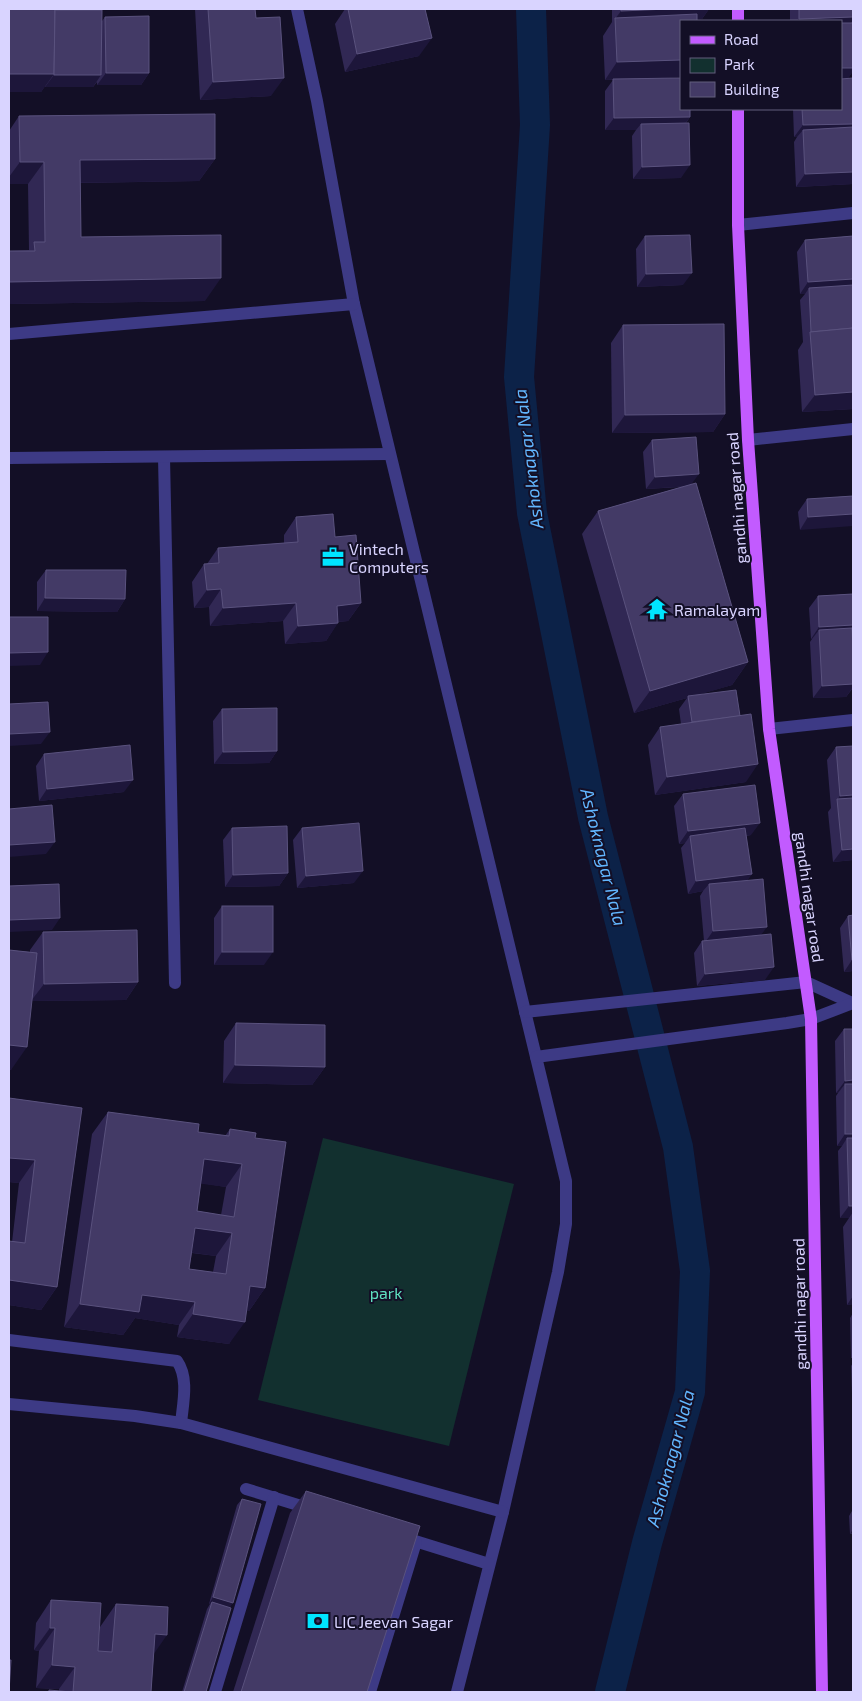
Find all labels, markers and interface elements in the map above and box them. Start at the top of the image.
legend [680,20,842,110]
text: Road [724,30,759,48]
text: Park [724,55,755,73]
text: Building [724,80,780,98]
water label: Ashoknagar Nala [508,388,548,531]
street label: gandhi nagar road [722,432,750,564]
place label: Vintech Computers [349,539,429,576]
office icon: Vintech Computers [320,544,346,570]
temple icon: Ramalayam [644,596,670,622]
place label: Ramalayam [674,600,760,619]
water label: Ashoknagar Nala [576,785,632,928]
street label: gandhi nagar road [791,831,829,963]
street label: gandhi nagar road [788,1238,810,1370]
park label: park [370,1283,402,1302]
water label: Ashoknagar Nala [641,1387,699,1530]
bank icon: LIC Jeevan Sagar [305,1608,331,1634]
place label: LIC Jeevan Sagar [334,1612,454,1631]

